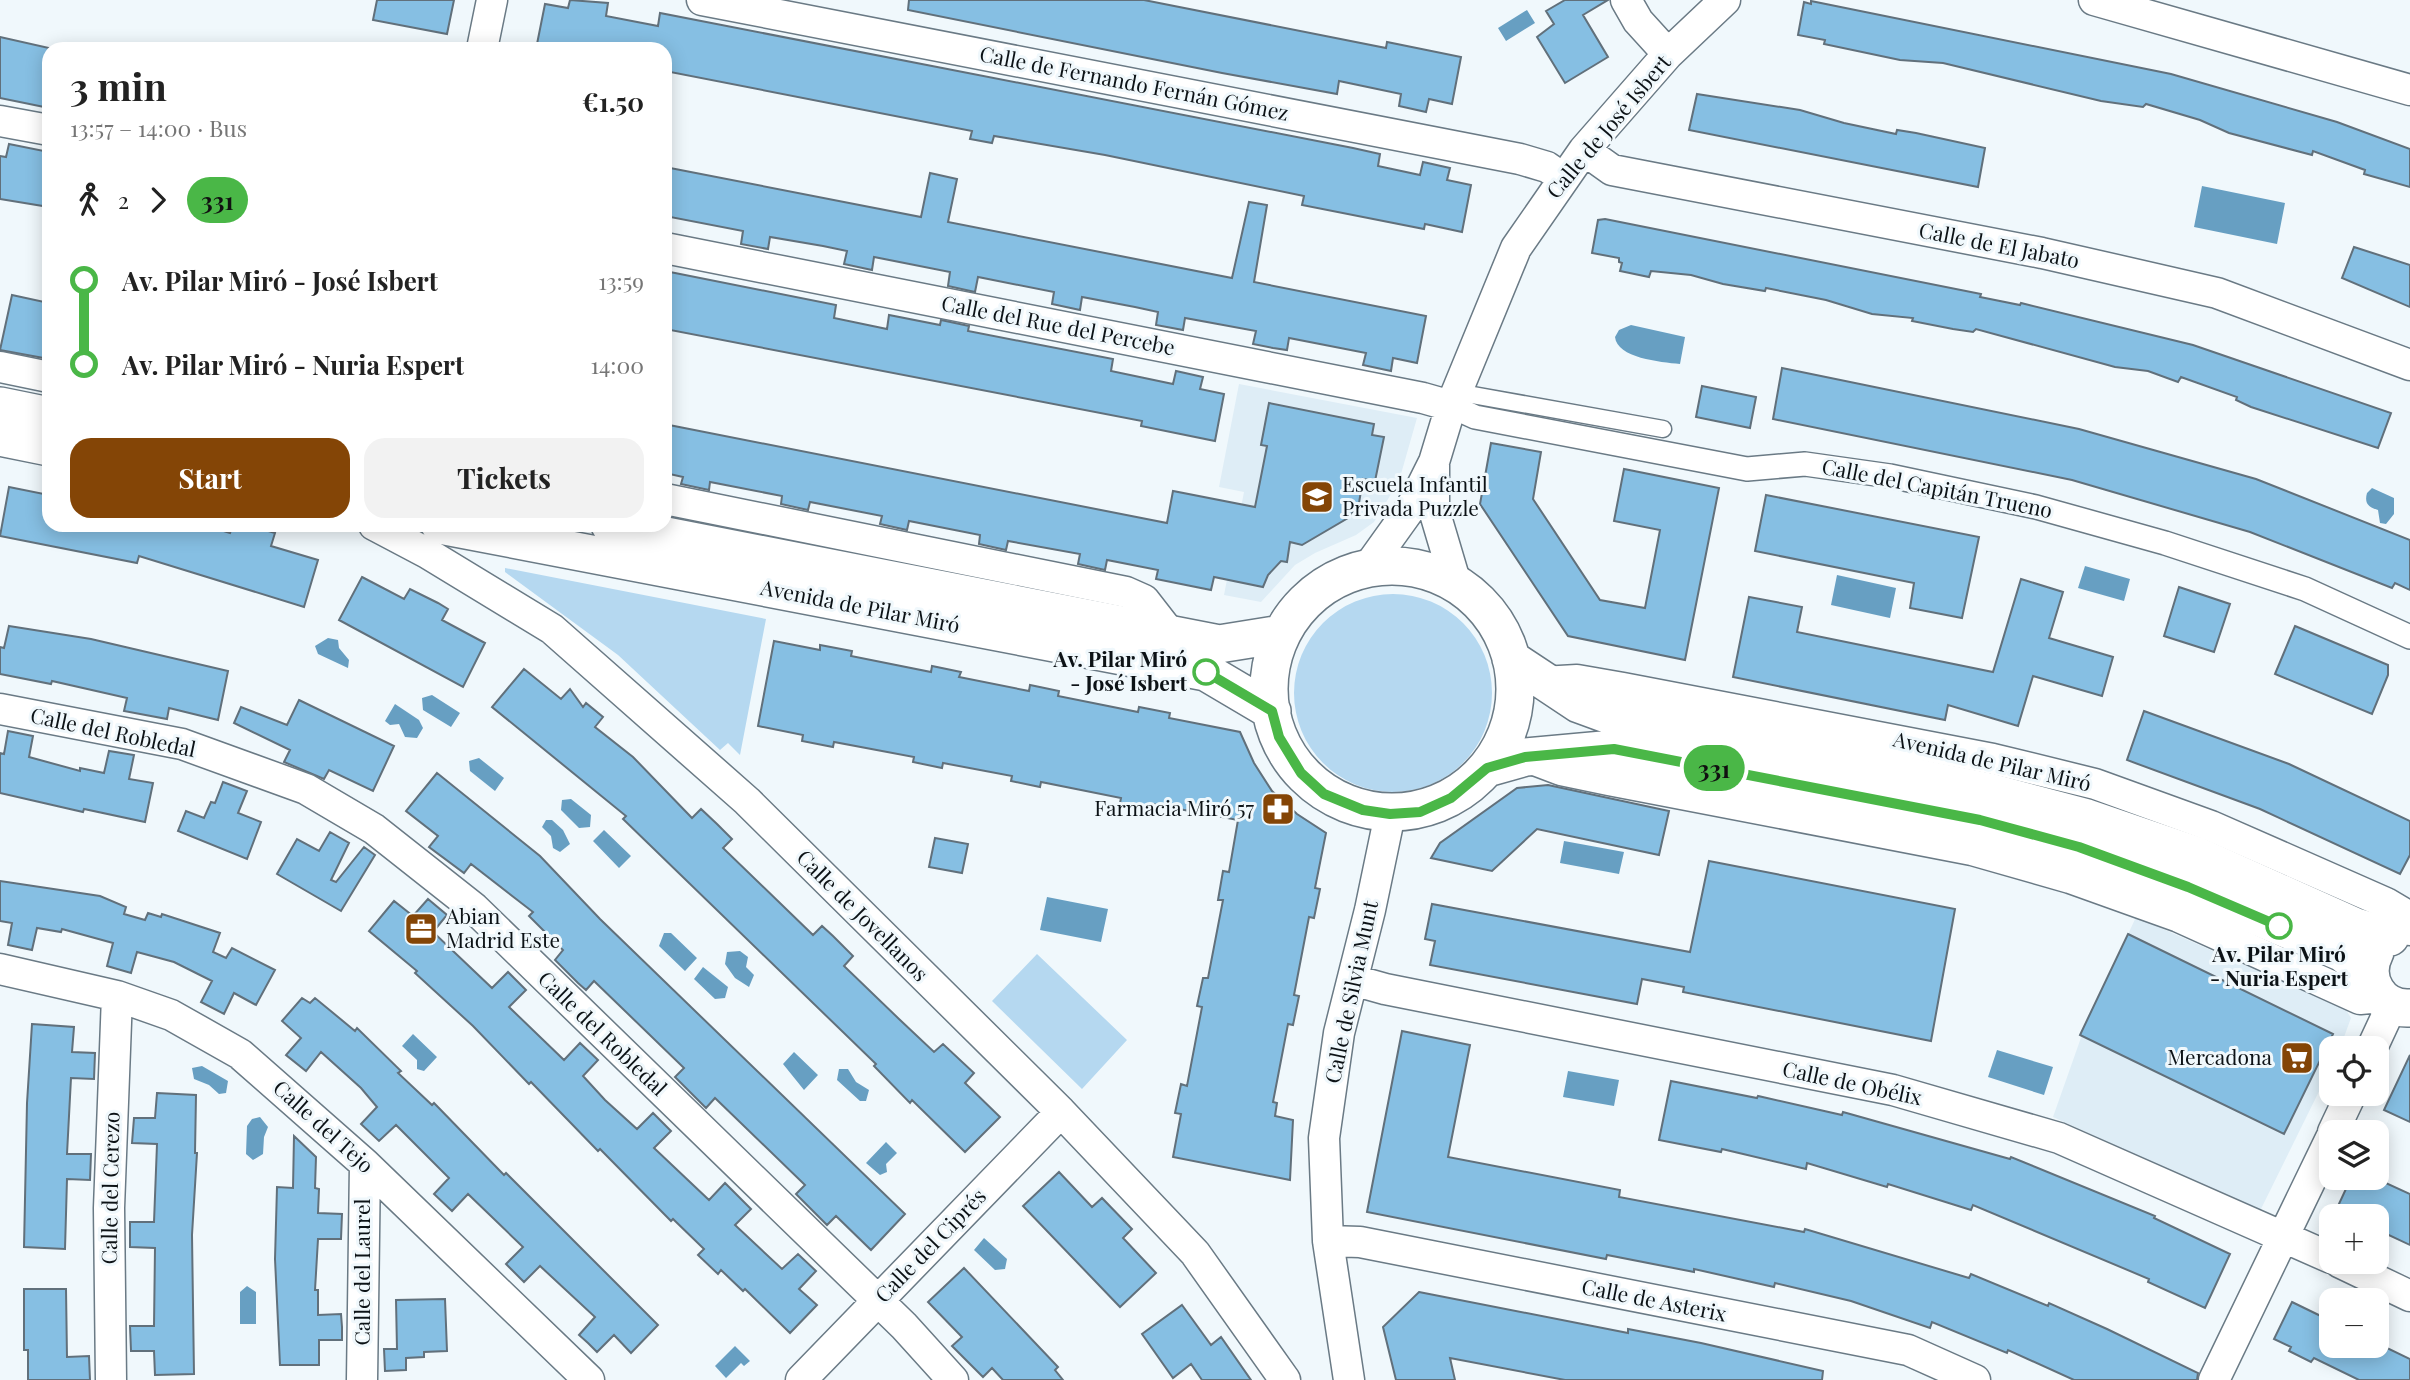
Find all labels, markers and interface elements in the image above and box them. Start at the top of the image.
street label: Calle de Fernando Fernán Gómez [977,38,1291,126]
street label: Calle de José Isbert [1539,48,1676,203]
text: 3 min [70,60,167,111]
text: €1.50 [582,84,644,119]
text: 13:57 – 14:00 · Bus [70,112,247,143]
icon: walk [70,181,108,219]
icon: forward [139,181,177,219]
text: 2 [118,184,129,215]
text: 331 [201,184,234,216]
street label: Calle de El Jabato [1917,215,2082,273]
text: Av. Pilar Miró - José Isbert [122,263,438,298]
text: 13:59 [598,265,644,296]
street label: Calle del Rue del Percebe [939,288,1177,360]
text: Av. Pilar Miró - Nuria Espert [122,347,464,382]
text: 14:00 [590,349,644,380]
button: Start [70,438,350,518]
button: Tickets [364,438,644,518]
street label: Calle del Capitán Trueno [1820,451,2055,523]
place label: Escuela Infantil Privada Puzzle [1342,469,1488,521]
school or university icon: Escuela Infantil Privada Puzzle [1298,478,1336,516]
street label: Avenida de Pilar Miró [757,572,962,638]
place label: Av. Pilar Miró - José Isbert [1052,644,1188,696]
marker: Av. Pilar Miró - José Isbert [1193,659,1219,685]
street label: Calle del Robledal [28,700,199,762]
street label: Avenida de Pilar Miró [1890,723,2094,796]
line badge: 331 [1674,745,1754,791]
text: 331 [1698,752,1730,784]
pharmacy icon: Farmacia Miró 57 [1259,790,1297,828]
place label: Farmacia Miró 57 [1094,793,1254,821]
street label: Calle de Jovellanos [792,843,935,986]
street label: Calle de Silvia Munt [1317,897,1383,1086]
place label: Abian Madrid Este [445,901,560,953]
office icon: Abian Madrid Este [402,910,440,948]
marker: Av. Pilar Miró - Nuria Espert [2266,913,2292,939]
place label: Av. Pilar Miró - Nuria Espert [2210,939,2349,991]
street label: Calle del Robledal [533,964,674,1101]
map controls [2319,1036,2389,1358]
button: locate [2319,1036,2389,1106]
supermarket icon: Mercadona [2278,1039,2316,1077]
place label: Mercadona [2167,1042,2273,1070]
street label: Calle de Obélix [1780,1054,1925,1110]
street label: Calle del Tejo [268,1073,381,1178]
street label: Calle del Cerezo [94,1111,124,1265]
button: layers [2319,1120,2389,1190]
street label: Calle del Ciprés [868,1182,991,1308]
street label: Calle del Laurel [347,1198,375,1346]
button: + [2319,1204,2389,1274]
street label: Calle de Asterix [1580,1271,1729,1327]
button: − [2319,1288,2389,1358]

